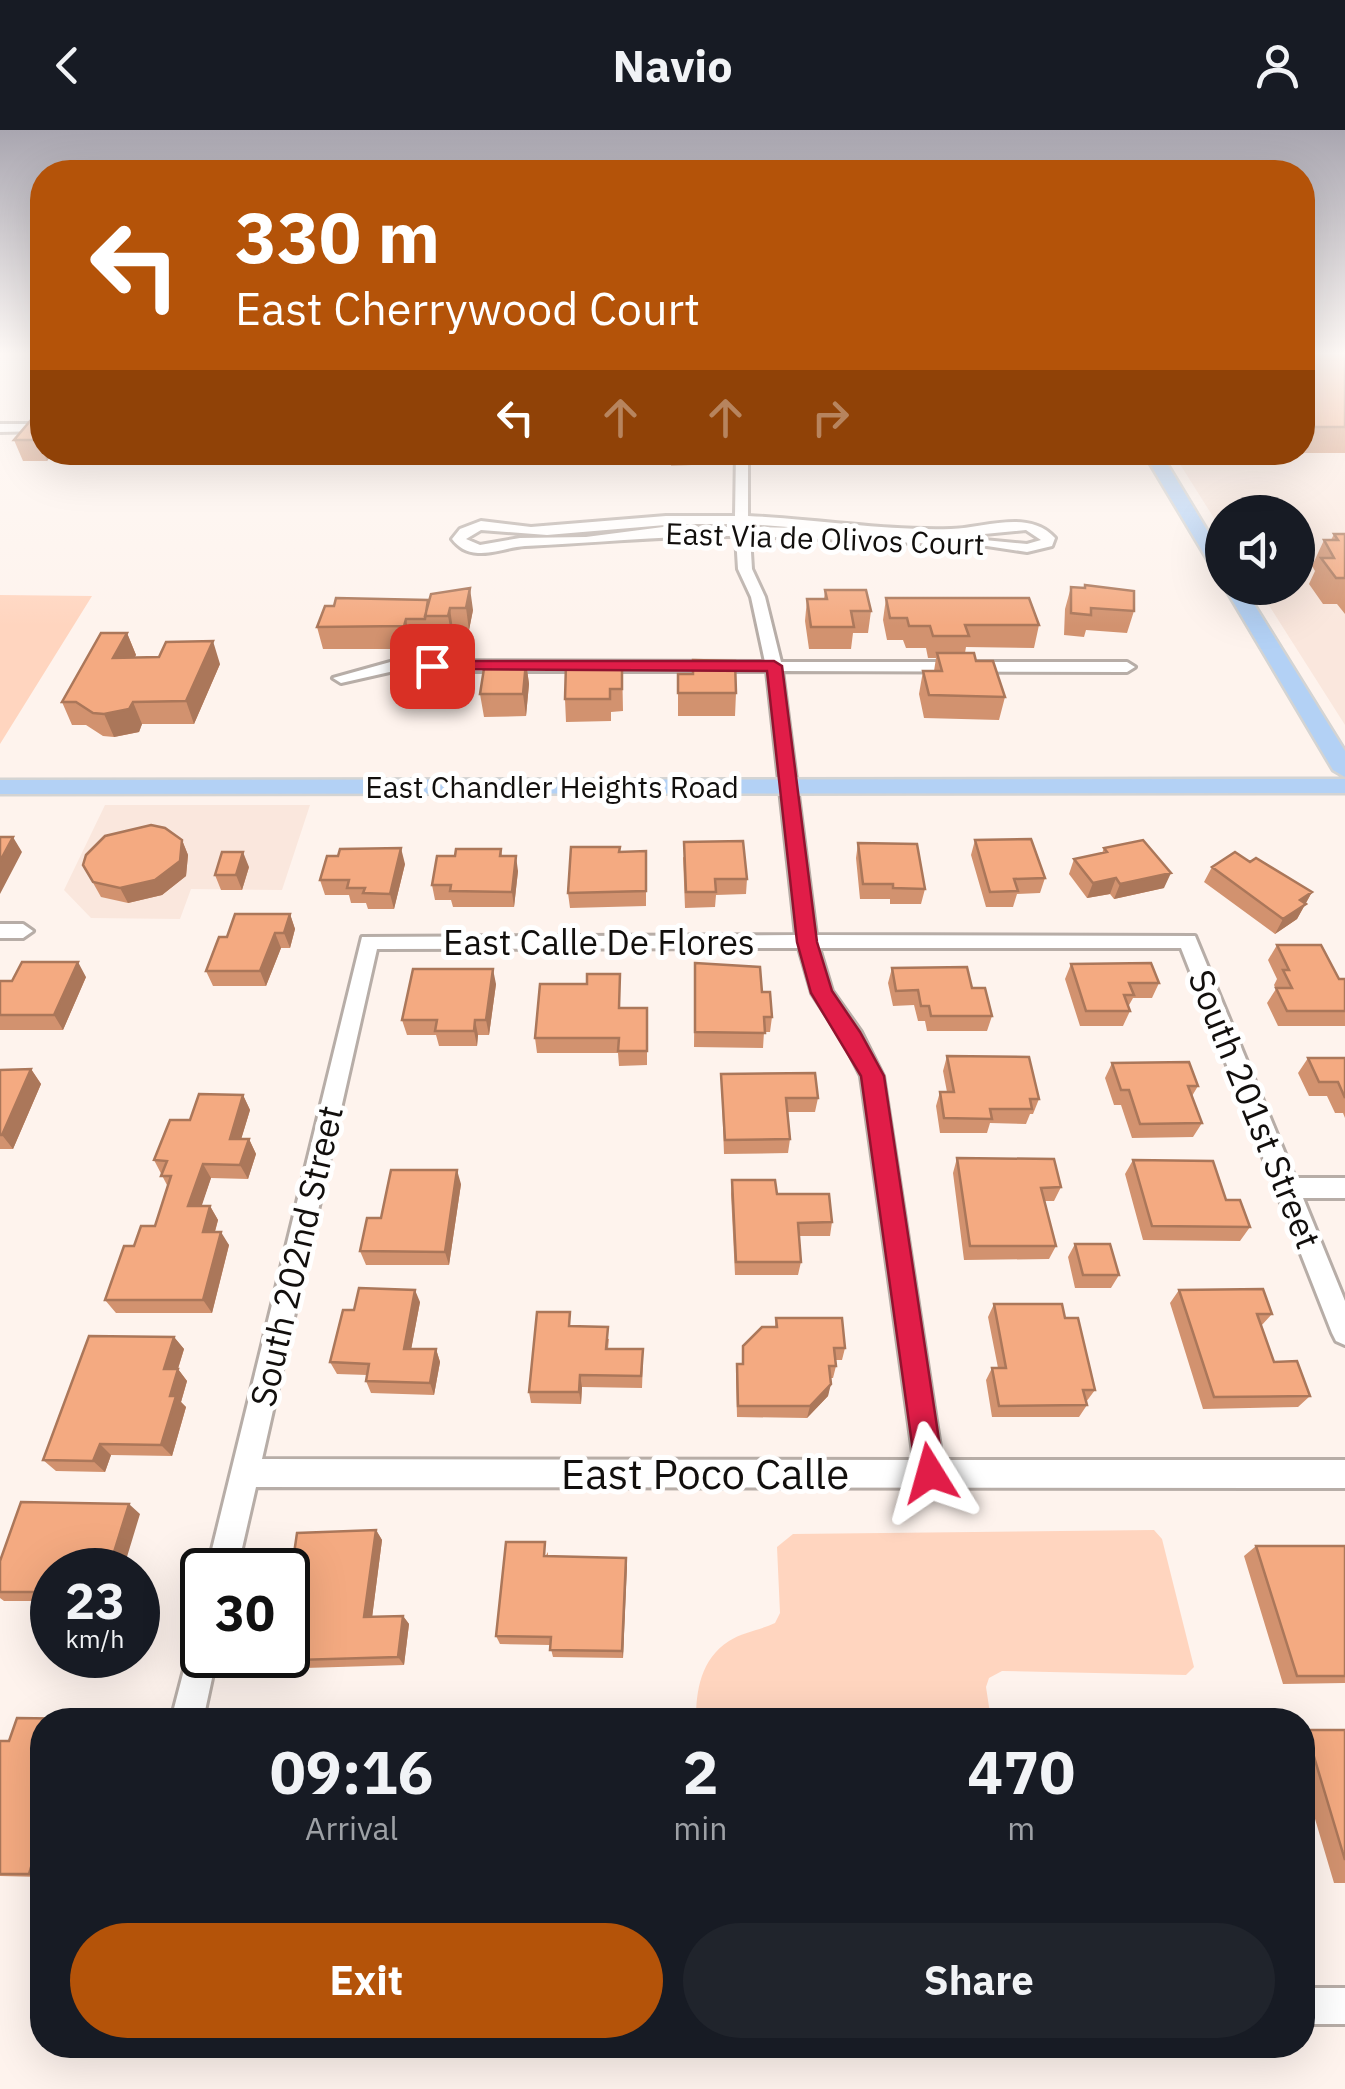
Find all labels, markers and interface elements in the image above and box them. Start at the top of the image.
text: Navio [612,36,733,94]
icon: back [40,38,95,93]
icon: person [1250,38,1305,93]
text: 330 m [235,191,440,282]
icon: left [70,200,200,330]
text: East Cherrywood Court [235,279,700,337]
icon: left [488,390,543,445]
icon: ahead [593,390,648,445]
icon: ahead [698,390,753,445]
icon: right [803,390,858,445]
map controls [1205,495,1315,605]
button: sound [1205,495,1315,605]
street label: East Via de Olivos Court [665,513,985,563]
pin [390,624,475,709]
icon: arrive [405,639,460,694]
street label: East Chandler Heights Road [365,767,739,806]
street label: East Calle De Flores [443,919,755,965]
street label: South 201st Street [1178,963,1332,1255]
street label: South 202nd Street [239,1101,353,1411]
position arrow [878,1421,982,1525]
street label: East Poco Calle [561,1446,849,1501]
speed limit sign: 30 [180,1548,310,1678]
text: 23 [65,1568,125,1633]
text: km/h [66,1622,124,1655]
text: 09:16 [270,1732,434,1811]
text: 2 [682,1732,718,1811]
text: 470 [967,1732,1075,1811]
text: Arrival [305,1807,398,1849]
text: min [673,1807,727,1849]
text: m [1007,1807,1035,1849]
button: Exit [70,1923,663,2038]
button: Share [683,1923,1275,2038]

